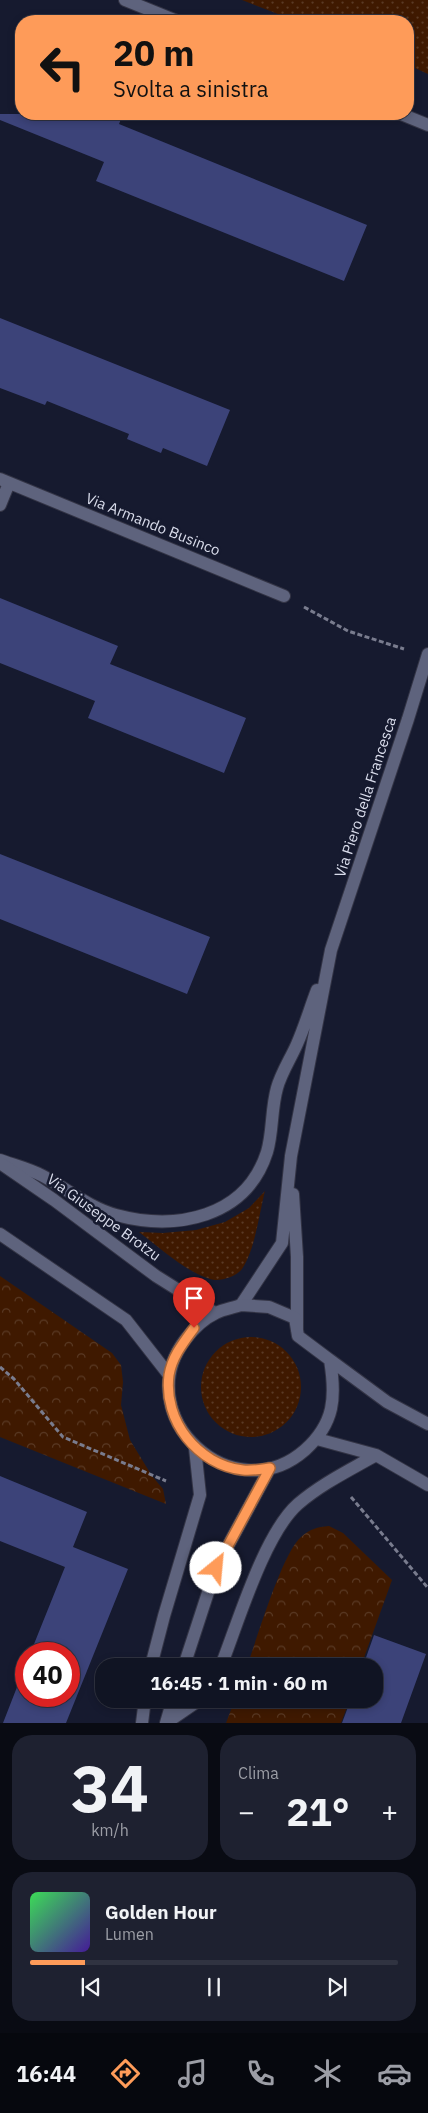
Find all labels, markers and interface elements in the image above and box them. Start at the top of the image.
text: 20 m [113,30,195,76]
icon: left [30,35,95,100]
text: Svolta a sinistra [113,74,268,103]
street label: Via Armando Businco [83,488,223,560]
street label: Via Piero della Francesca [330,714,400,880]
street label: Via Giuseppe Brotzu [43,1169,165,1265]
pin [173,1277,215,1328]
icon: arrive [180,1284,208,1312]
position arrow [189,1541,241,1593]
speed limit sign: 40 [15,1642,80,1707]
text: 16:45 · 1 min · 60 m [150,1671,328,1695]
text: 34 [71,1745,149,1830]
text: Clima [238,1763,279,1783]
text: 21° [286,1787,350,1836]
text: − [238,1793,255,1830]
text: + [381,1793,398,1830]
text: km/h [91,1820,129,1840]
text: Golden Hour [105,1900,217,1924]
text: Lumen [105,1924,154,1944]
icon: previous [77,1973,105,2001]
icon: pause [200,1973,228,2001]
icon: next [323,1973,351,2001]
icon: directions [108,2056,143,2091]
icon: music [175,2056,210,2091]
icon: phone [243,2056,278,2091]
icon: climate [310,2056,345,2091]
icon: car [377,2056,412,2091]
text: 16:44 [16,2059,76,2088]

